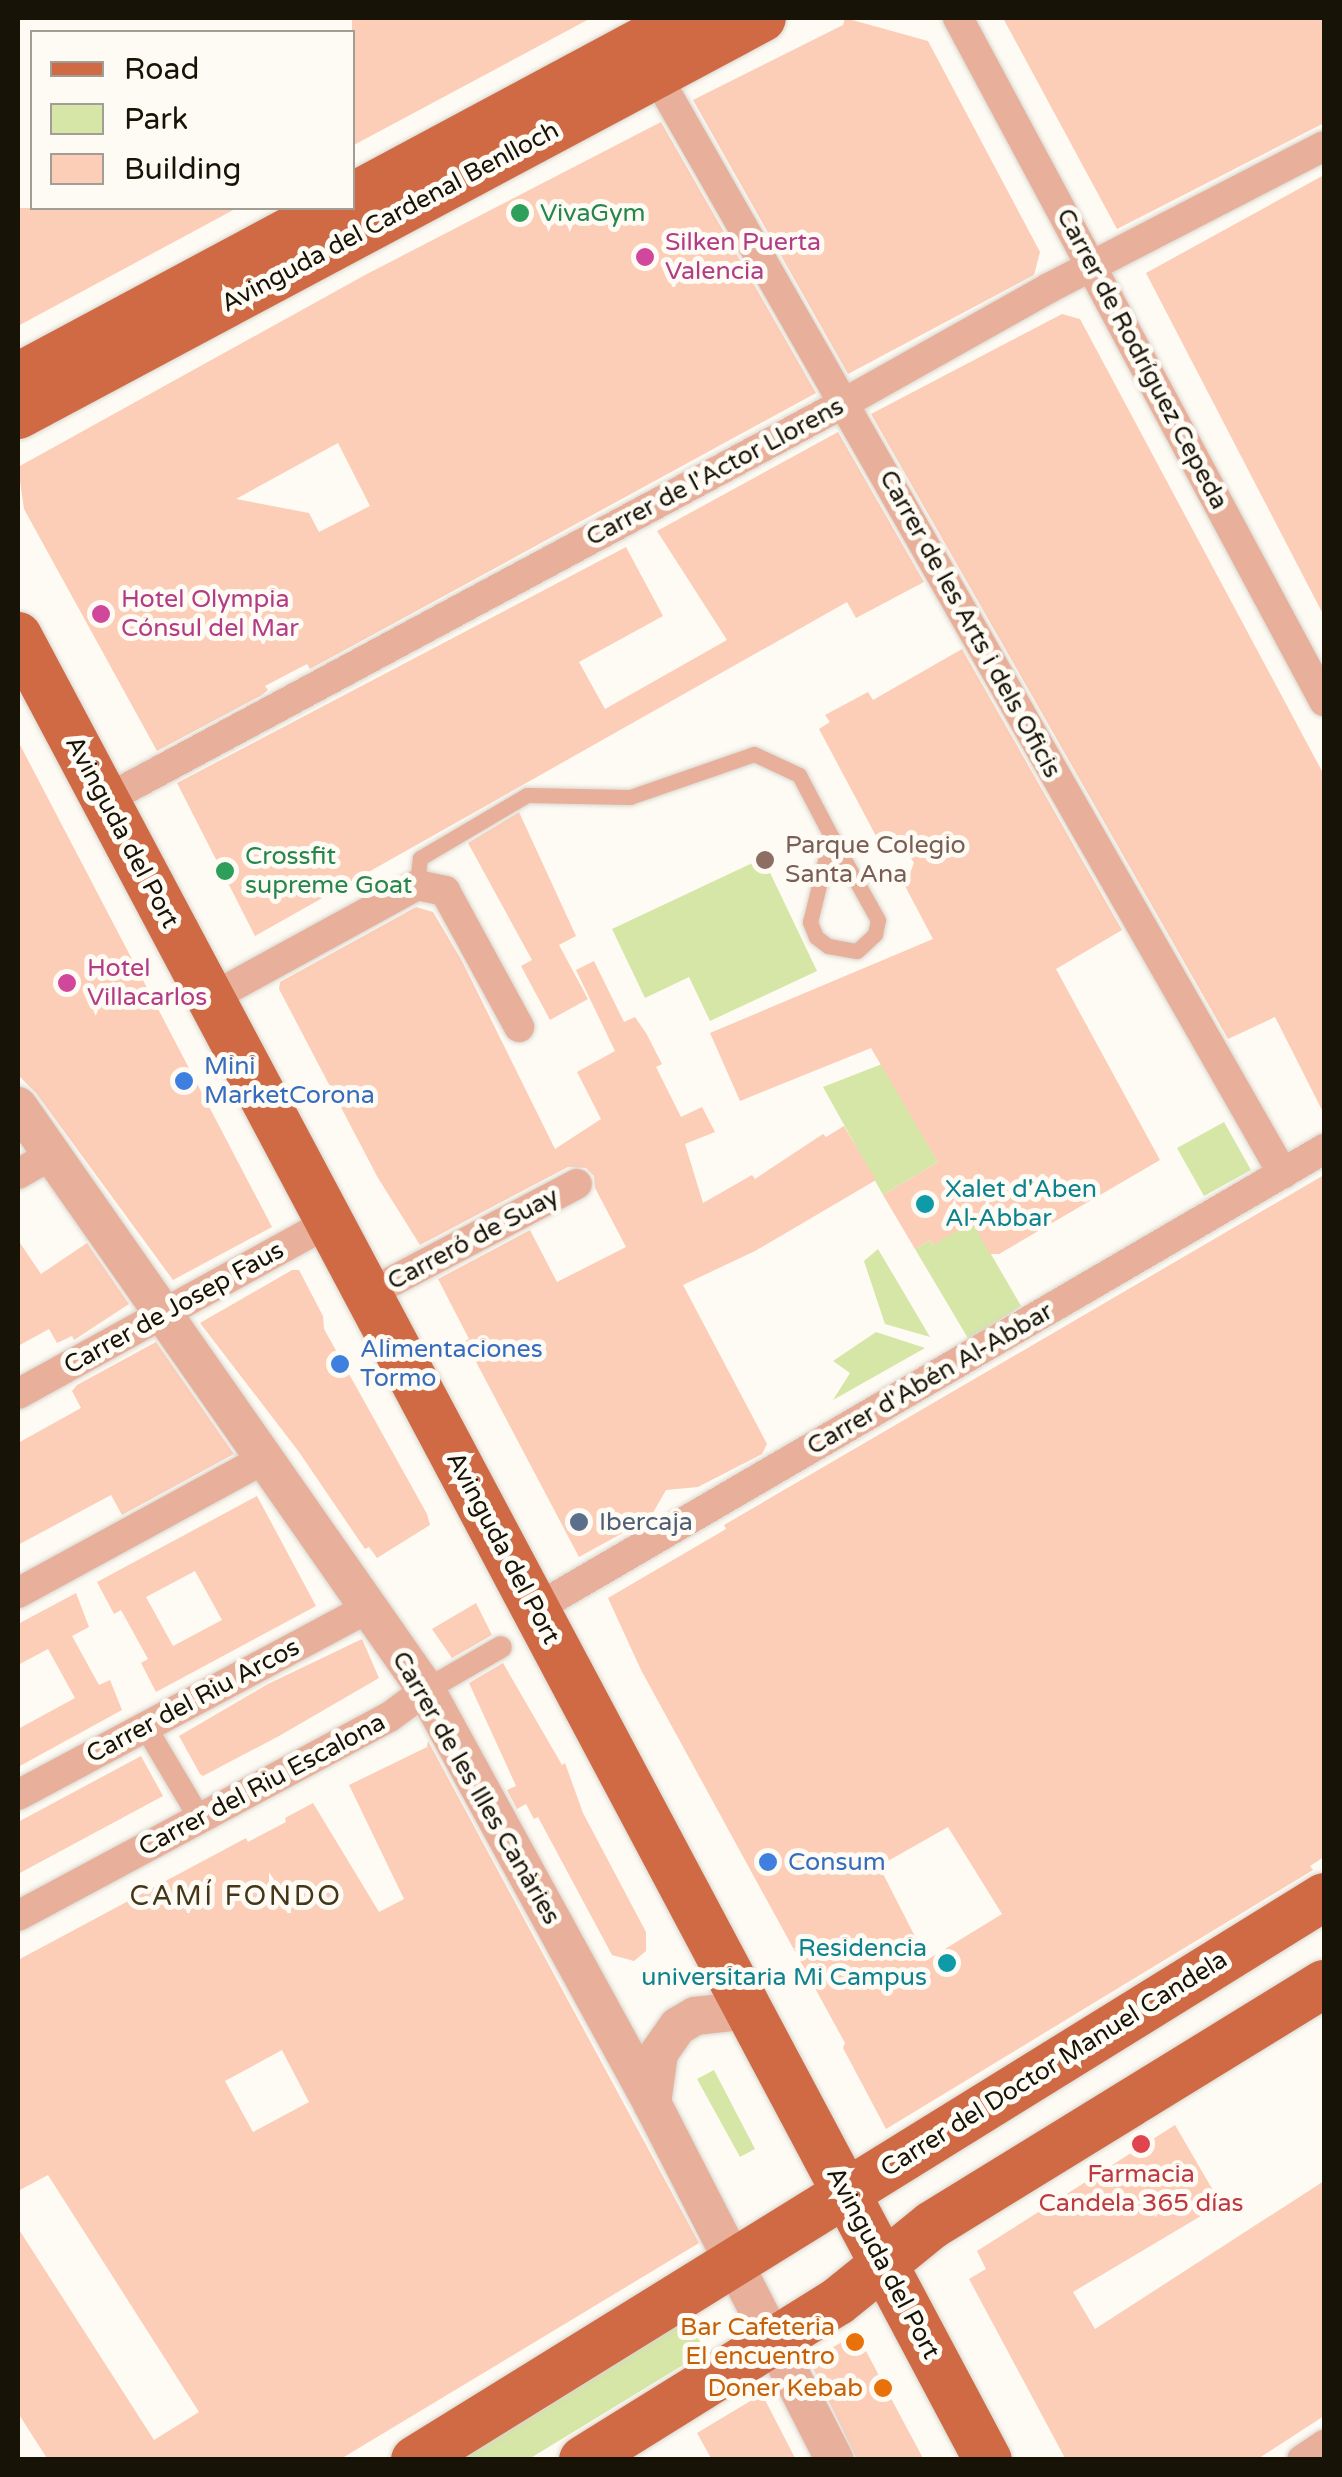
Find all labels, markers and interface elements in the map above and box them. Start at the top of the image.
legend [30,30,355,210]
text: Road [124,51,199,88]
text: Park [124,101,188,138]
street label: Avinguda del Cardenal Benlloch [216,115,564,319]
text: Building [124,151,241,188]
place label: VivaGym [540,198,646,228]
marker: VivaGym [509,202,531,224]
street label: Carrer de Rodríguez Cepeda [1050,203,1234,515]
place label: Silken Puerta Valencia [665,228,821,287]
marker: Silken Puerta Valencia [634,246,656,268]
street label: Carrer de l'Actor Llorens [581,391,849,553]
street label: Carrer de les Arts i dels Oficis [873,465,1067,783]
place label: Hotel Olympia Cónsul del Mar [121,585,299,644]
marker: Hotel Olympia Cónsul del Mar [90,603,112,625]
street label: Avinguda del Port [59,731,185,933]
place label: Parque Colegio Santa Ana [785,831,966,890]
place label: Crossfit supreme Goat [245,842,412,901]
marker: Parque Colegio Santa Ana [754,849,776,871]
marker: Crossfit supreme Goat [214,860,236,882]
place label: Hotel Villacarlos [87,954,207,1013]
marker: Hotel Villacarlos [56,972,78,994]
place label: Mini MarketCorona [204,1052,375,1111]
marker: Mini MarketCorona [173,1070,195,1092]
place label: Xalet d'Aben Al-Abbar [945,1175,1097,1234]
street label: Carreró de Suay [382,1181,564,1297]
marker: Xalet d'Aben Al-Abbar [914,1193,936,1215]
street label: Carrer de Josep Faus [59,1235,289,1381]
street label: Carrer d'Abén Al-Abbar [802,1296,1058,1462]
place label: Alimentaciones Tormo [360,1335,543,1394]
marker: Alimentaciones Tormo [329,1353,351,1375]
street label: Avinguda del Port [440,1447,566,1649]
place label: Ibercaja [599,1507,693,1537]
marker: Ibercaja [568,1511,590,1533]
street label: Carrer del Riu Arcos [81,1632,305,1770]
street label: Carrer de les Illes Canàries [385,1646,567,1930]
street label: Carrer del Riu Escalona [134,1707,390,1863]
place label: Consum [788,1847,886,1877]
marker: Consum [757,1851,779,1873]
district label: CAMÍ FONDO [129,1879,343,1913]
place label: Residencia universitaria Mi Campus [641,1934,927,1993]
street label: Carrer del Doctor Manuel Candela [875,1945,1233,2183]
marker: Residencia universitaria Mi Campus [936,1952,958,1974]
marker: Farmacia Candela 365 días [1130,2133,1152,2155]
place label: Farmacia Candela 365 días [1039,2160,1243,2219]
street label: Avinguda del Port [820,2162,946,2364]
place label: Bar Cafeteria El encuentro [680,2313,835,2372]
marker: Bar Cafeteria El encuentro [844,2331,866,2353]
place label: Doner Kebab [708,2373,863,2403]
marker: Doner Kebab [872,2377,894,2399]

